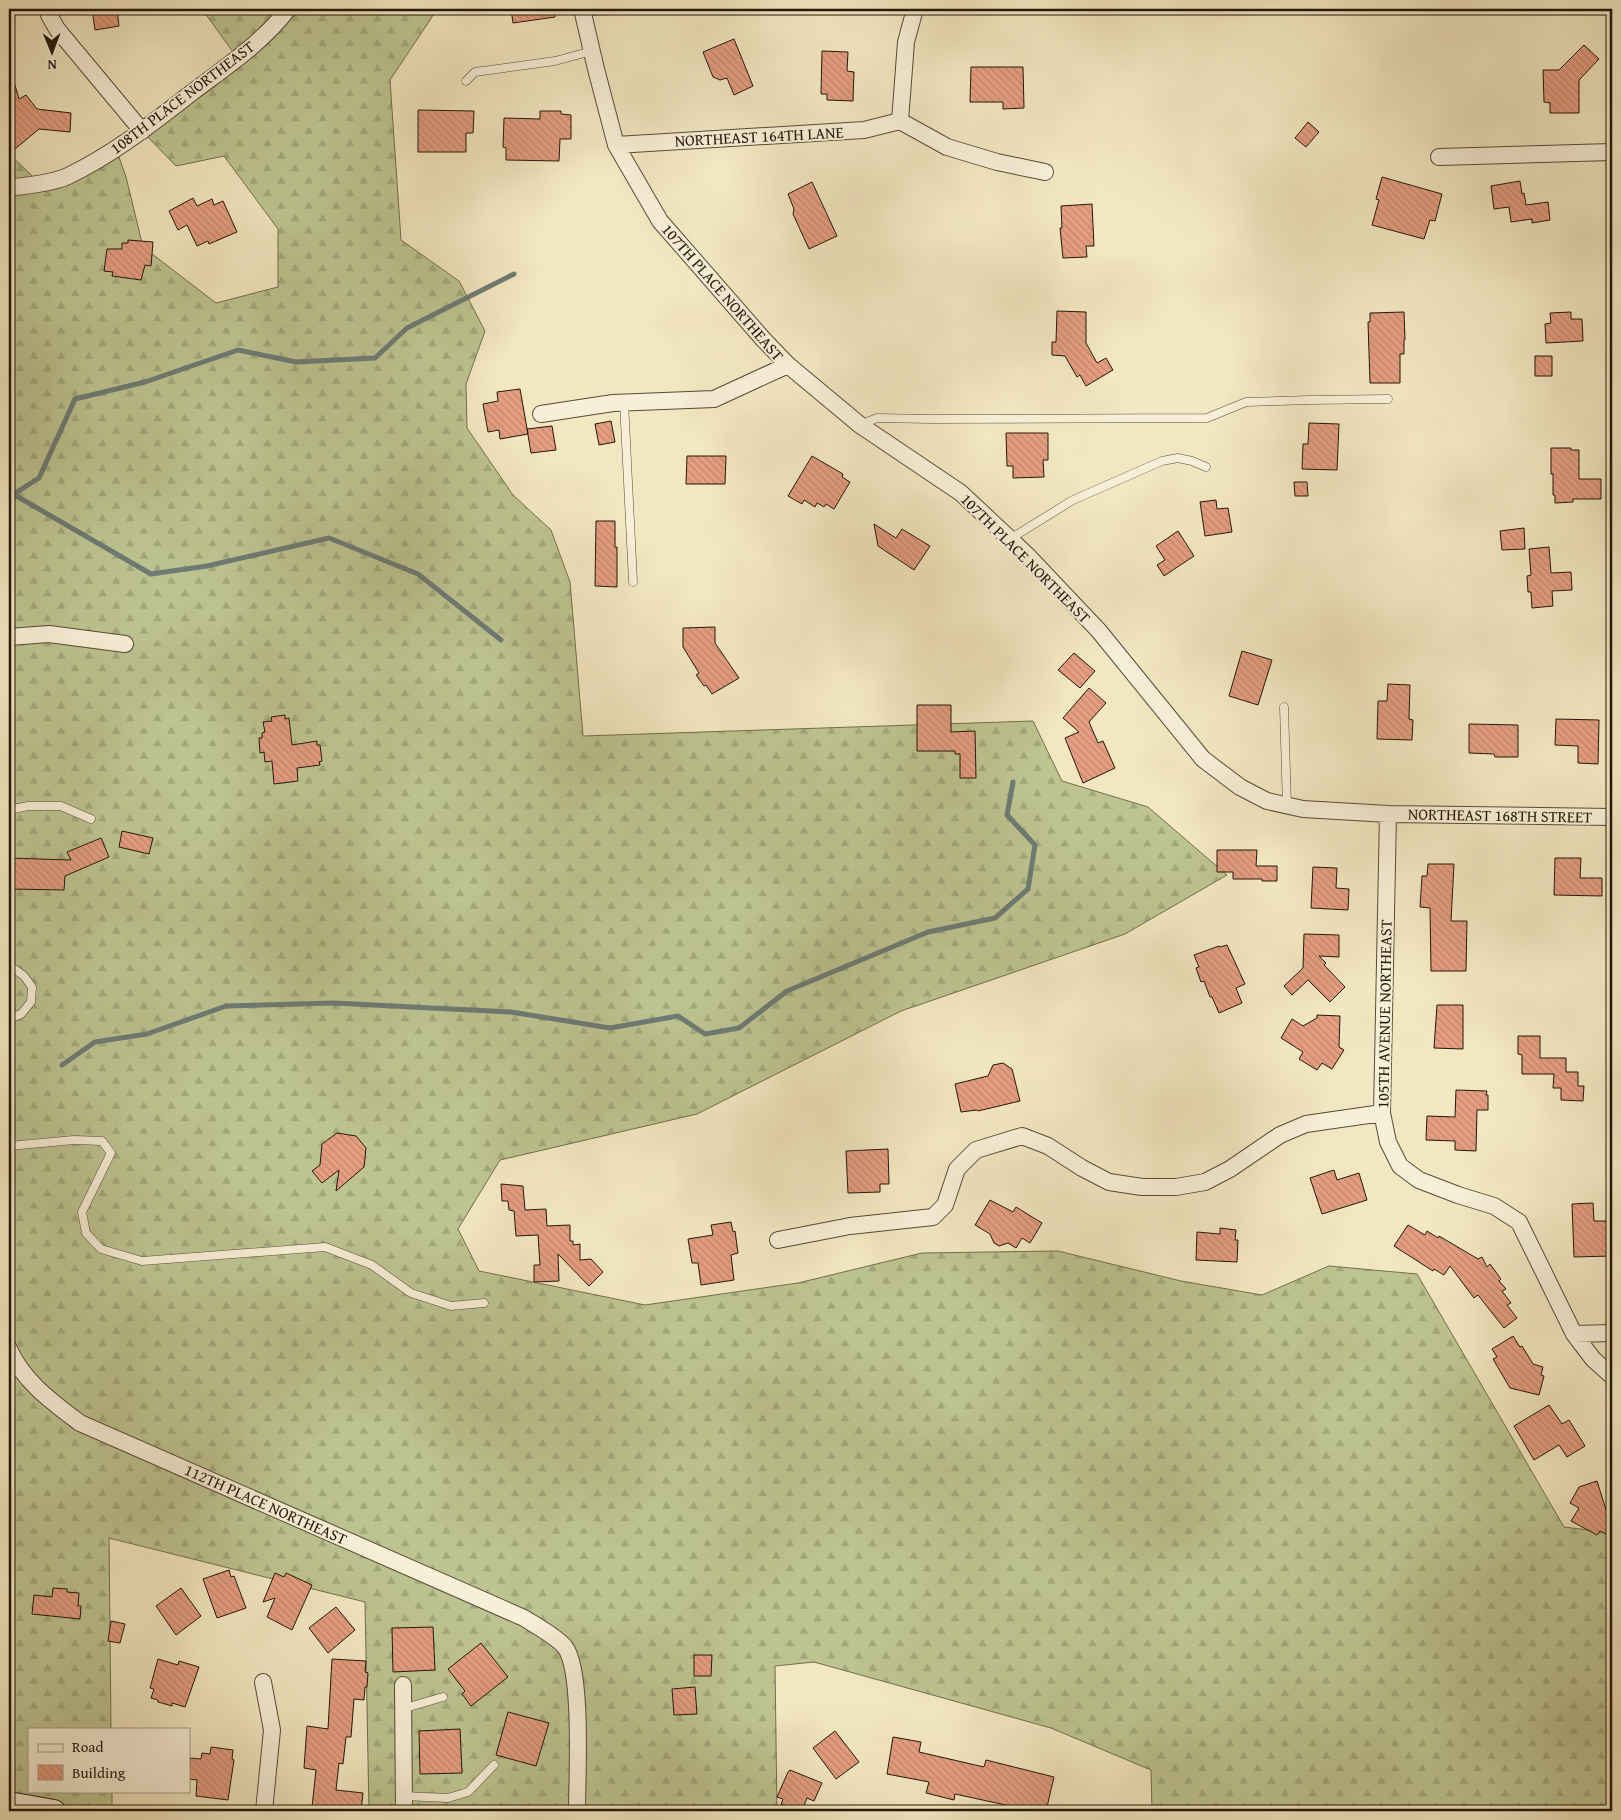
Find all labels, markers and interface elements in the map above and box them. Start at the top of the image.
north arrow [28,28,78,78]
street label: 108TH PLACE NORTHEAST [105,35,259,159]
text: N [47,55,57,75]
street label: NORTHEAST 164TH LANE [674,120,844,152]
street label: 107TH PLACE NORTHEAST [656,218,790,366]
street label: 107TH PLACE NORTHEAST [955,487,1097,629]
street label: NORTHEAST 168TH STREET [1408,801,1592,829]
street label: 105TH AVENUE NORTHEAST [1370,919,1398,1109]
street label: 112TH PLACE NORTHEAST [181,1457,351,1551]
legend [28,1728,190,1792]
text: Road [72,1736,103,1757]
text: Building [72,1762,126,1783]

